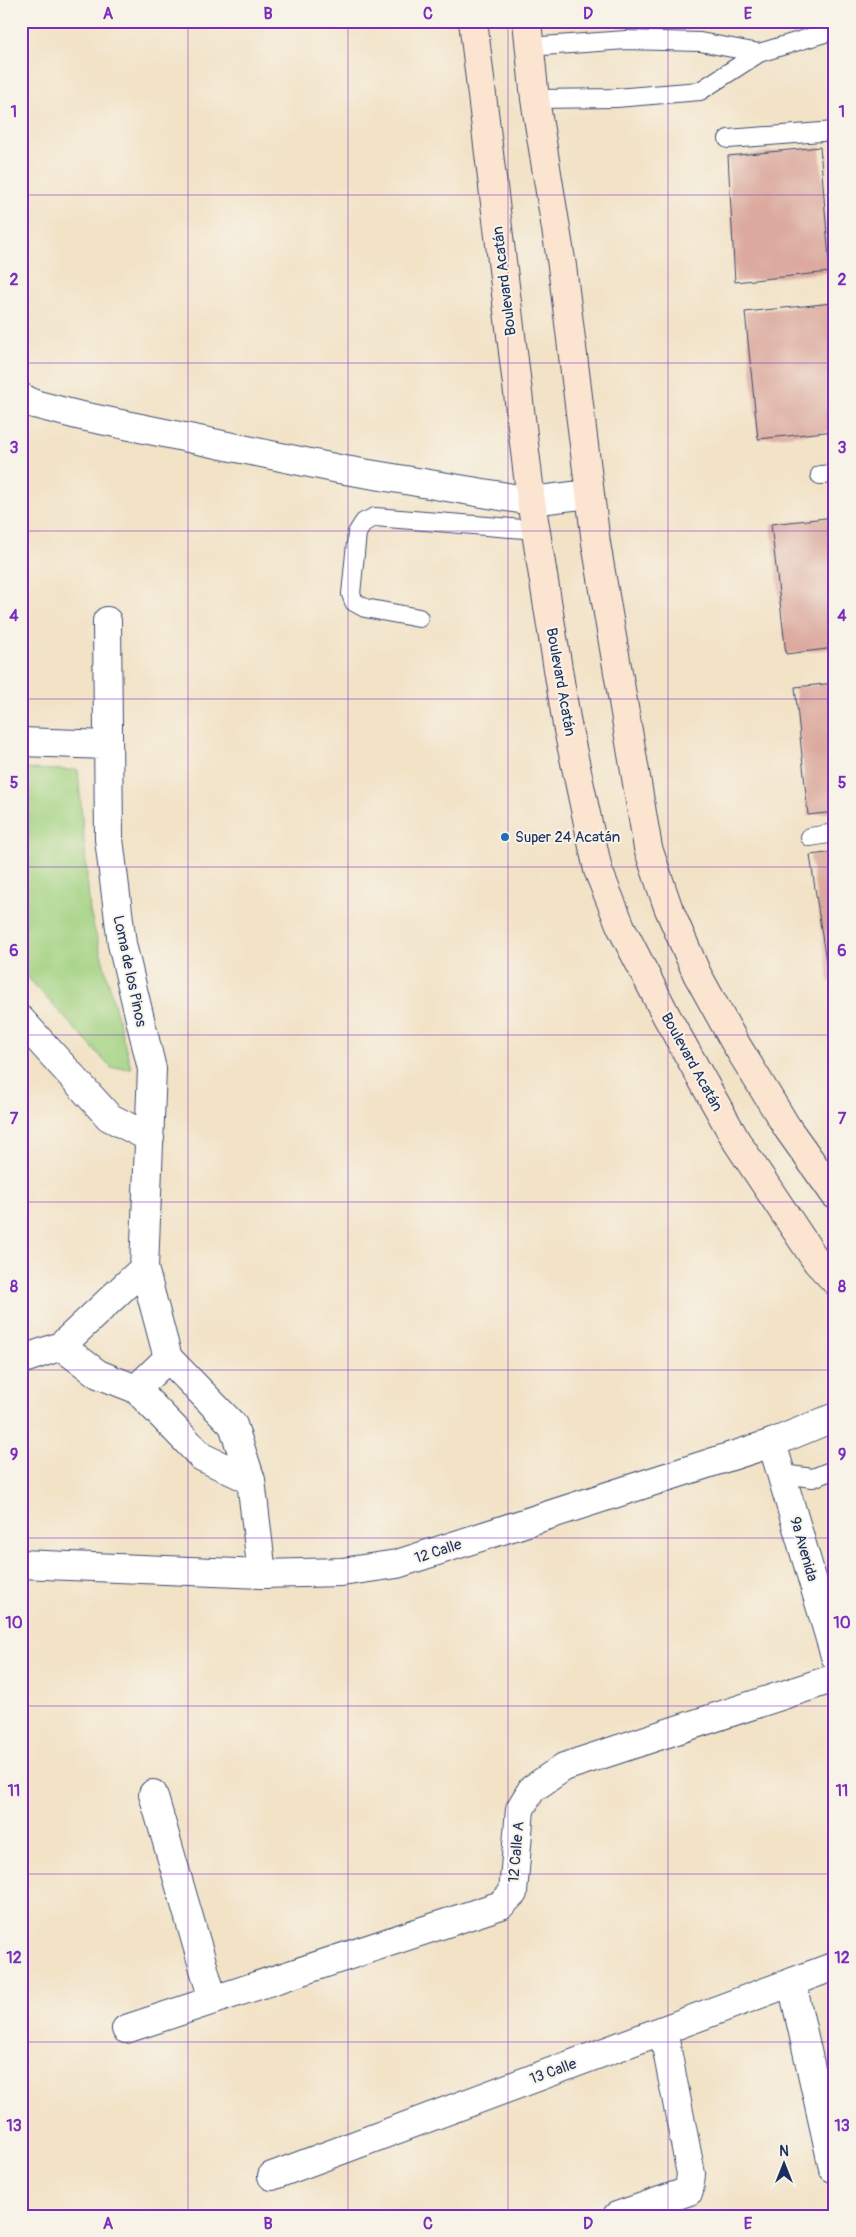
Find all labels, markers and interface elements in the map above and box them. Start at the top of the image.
text: A [103,4,114,24]
text: B [263,4,273,24]
text: C [423,4,433,24]
text: D [583,4,593,24]
text: E [744,4,753,24]
text: 1 [11,102,17,122]
text: 1 [839,102,845,122]
street label: Boulevard Acatán [488,225,521,337]
text: 2 [10,270,19,290]
text: 2 [838,270,847,290]
text: 3 [10,438,19,458]
text: 3 [838,438,847,458]
text: 4 [9,606,19,626]
text: 4 [837,606,847,626]
street label: Boulevard Acatán [542,626,579,738]
text: 5 [10,773,19,793]
text: 5 [838,773,847,793]
place label: Super 24 Acatán [515,828,620,847]
marker: Super 24 Acatán [499,831,511,843]
street label: Loma de los Pinos [108,914,151,1029]
text: 6 [9,941,19,961]
text: 6 [837,941,847,961]
street label: Boulevard Acatán [657,1010,727,1115]
text: 7 [10,1109,19,1129]
text: 7 [838,1109,847,1129]
text: 8 [10,1277,18,1297]
text: 8 [838,1277,846,1297]
text: 9 [10,1445,18,1465]
text: 9 [838,1445,846,1465]
street label: 9a Avenida [785,1515,822,1584]
street label: 12 Calle [412,1535,465,1568]
text: 10 [5,1613,23,1633]
text: 10 [833,1613,851,1633]
text: 11 [8,1781,20,1801]
text: 11 [836,1781,848,1801]
street label: 12 Calle A [504,1820,529,1883]
text: 12 [6,1948,22,1968]
text: 12 [834,1948,850,1968]
street label: 13 Calle [527,2054,580,2089]
text: 13 [6,2116,22,2136]
text: 13 [834,2116,850,2136]
north arrow [758,2140,808,2190]
text: N [779,2143,789,2160]
text: A [103,2214,114,2234]
text: B [263,2214,273,2234]
text: C [423,2214,433,2234]
text: D [583,2214,593,2234]
text: E [744,2214,753,2234]

